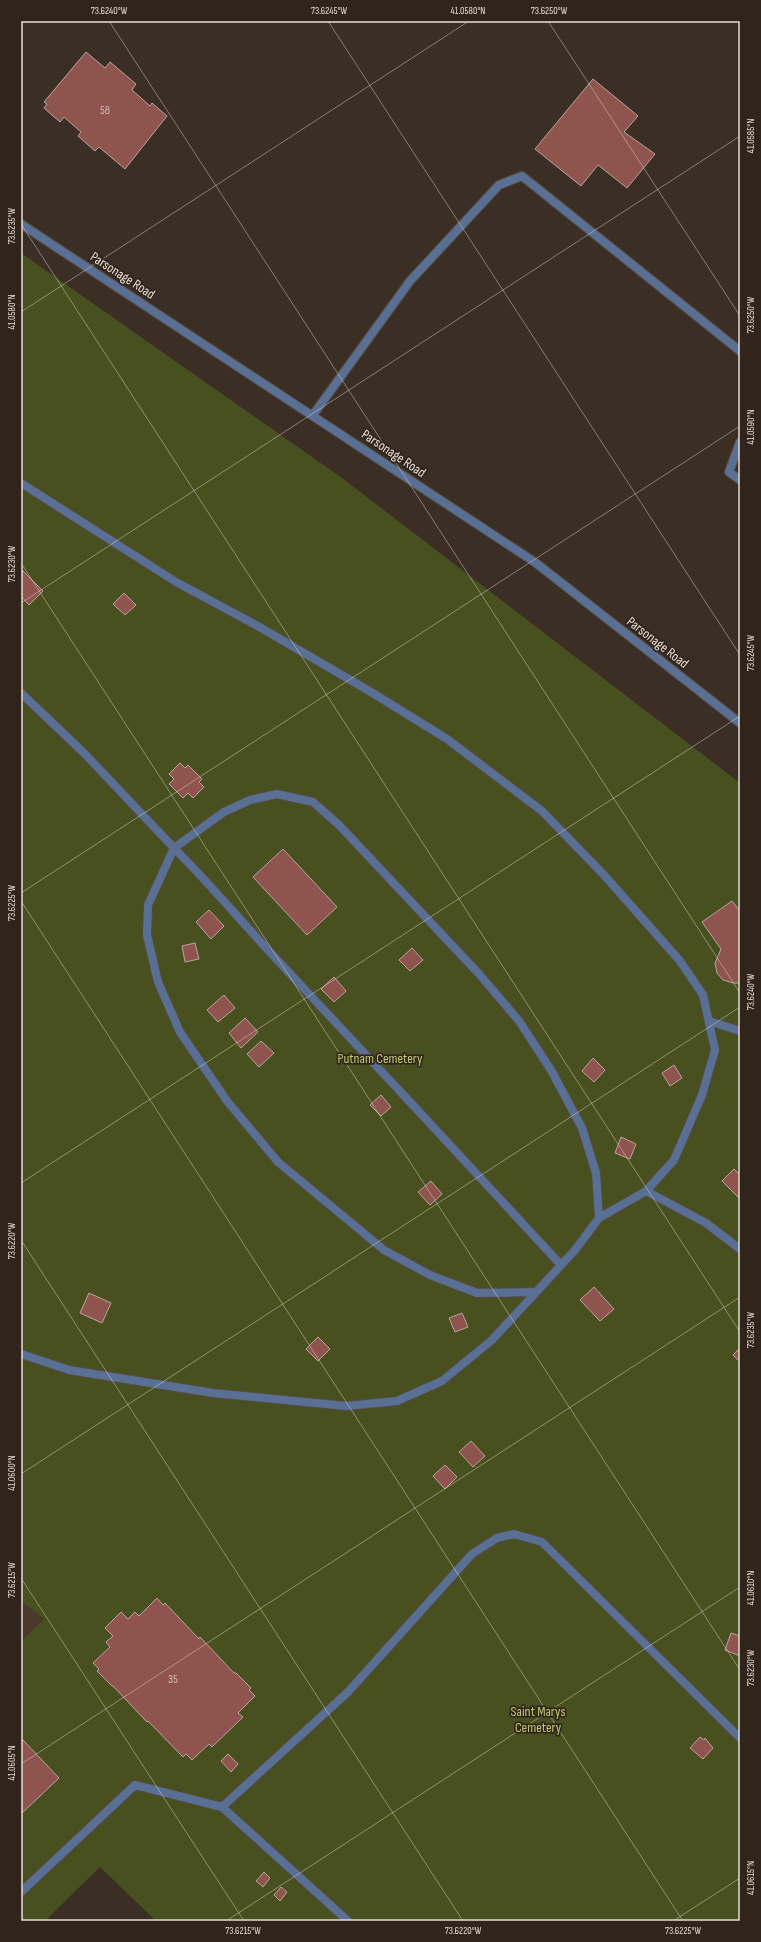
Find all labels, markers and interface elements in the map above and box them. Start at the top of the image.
text: 73.6240°W [91,5,128,17]
text: 73.6245°W [311,5,348,17]
text: 41.0580°N [451,5,485,17]
text: 73.6250°W [531,5,568,17]
house number: 58 [100,103,110,118]
text: 41.0585°N [745,119,757,153]
text: 73.6235°W [6,207,18,244]
street label: Parsonage Road [87,248,158,303]
text: 41.0580°N [6,295,18,329]
text: 73.6250°W [745,296,757,333]
text: 41.0590°N [745,409,757,445]
street label: Parsonage Road [358,426,429,481]
text: 73.6230°W [6,545,18,582]
street label: Parsonage Road [623,613,692,672]
text: 73.6245°W [745,634,757,671]
text: 73.6225°W [6,884,18,921]
text: 73.6240°W [745,973,757,1010]
park label: Putnam Cemetery [338,1050,423,1067]
text: 73.6220°W [6,1222,18,1259]
text: 73.6235°W [745,1311,757,1348]
text: 41.0600°N [6,1455,18,1491]
text: 73.6215°W [6,1562,18,1598]
text: 41.0610°N [745,1571,757,1605]
text: 73.6230°W [745,1649,757,1686]
house number: 35 [168,1672,178,1687]
park label: Saint Marys Cemetery [511,1703,565,1736]
text: 41.0605°N [6,1746,18,1780]
text: 41.0615°N [745,1861,757,1895]
text: 73.6215°W [225,1925,261,1937]
text: 73.6220°W [445,1925,482,1937]
text: 73.6225°W [665,1925,702,1937]

